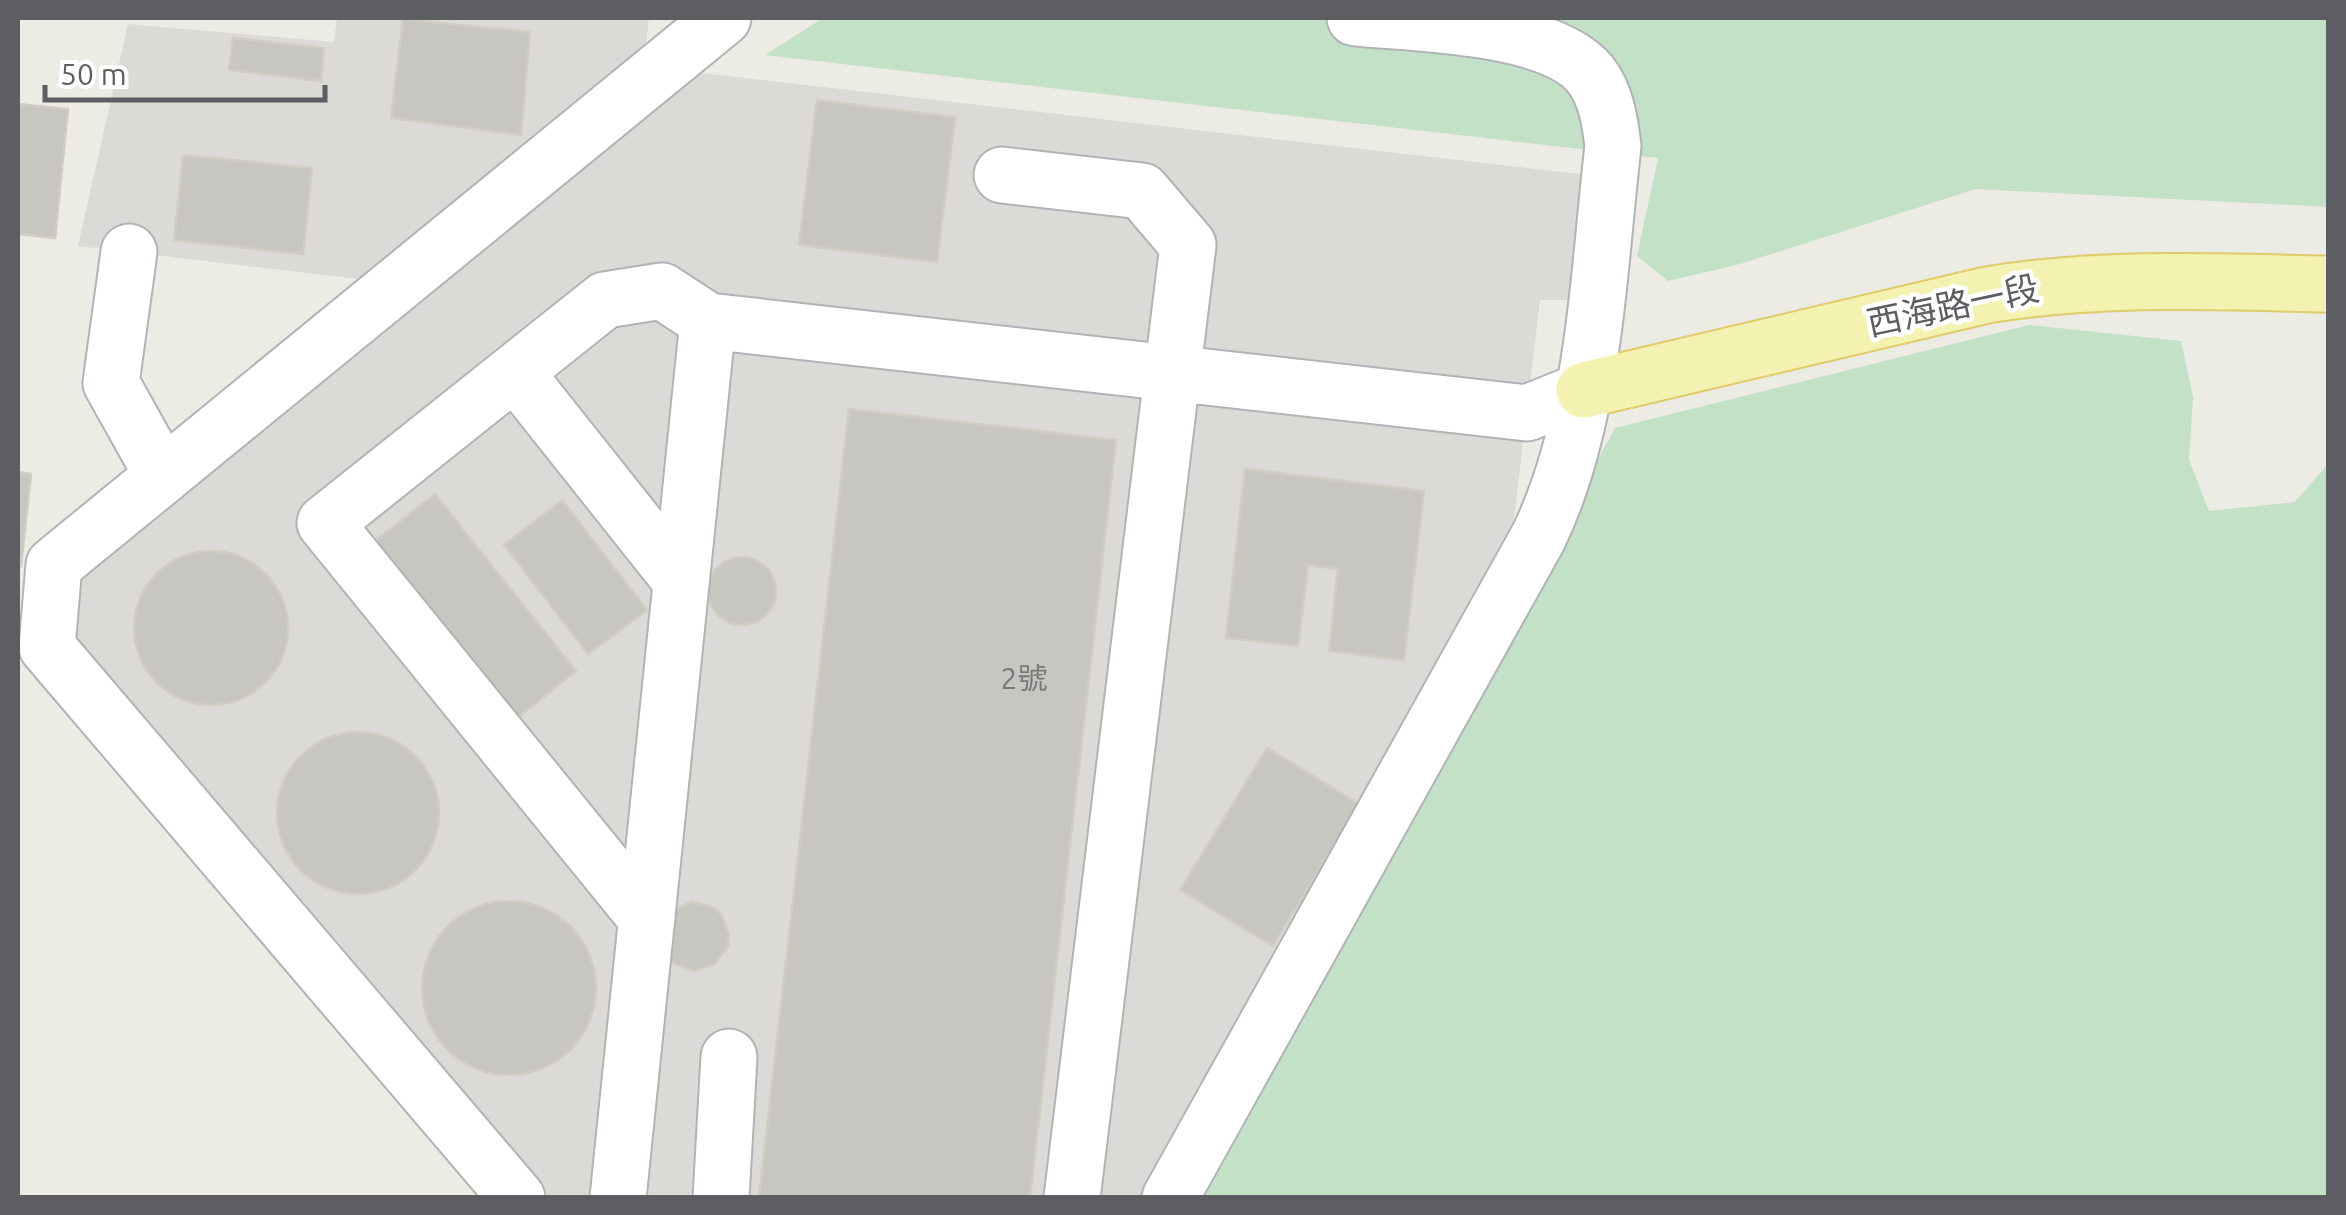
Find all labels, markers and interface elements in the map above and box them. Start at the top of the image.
scale bar [45,40,325,102]
text: 50 m [60,57,127,91]
street label: 西海路一段 [1863,267,2043,343]
house number: 2號 [1001,661,1047,695]

